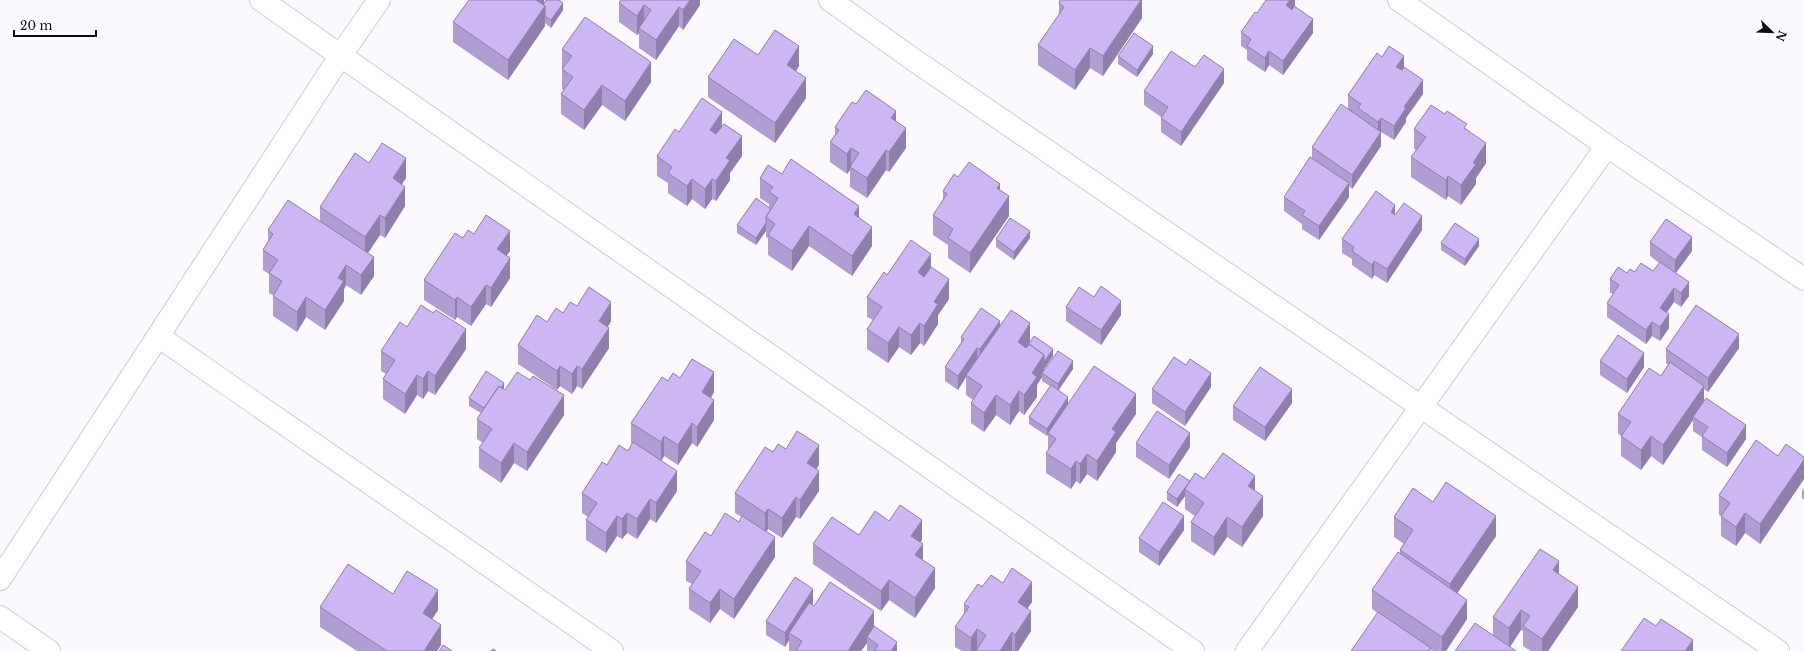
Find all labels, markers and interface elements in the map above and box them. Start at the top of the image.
scale bar [14,12,96,38]
north arrow [1752,12,1792,52]
text: 20 m [20,18,52,33]
text: N [1772,28,1790,44]

